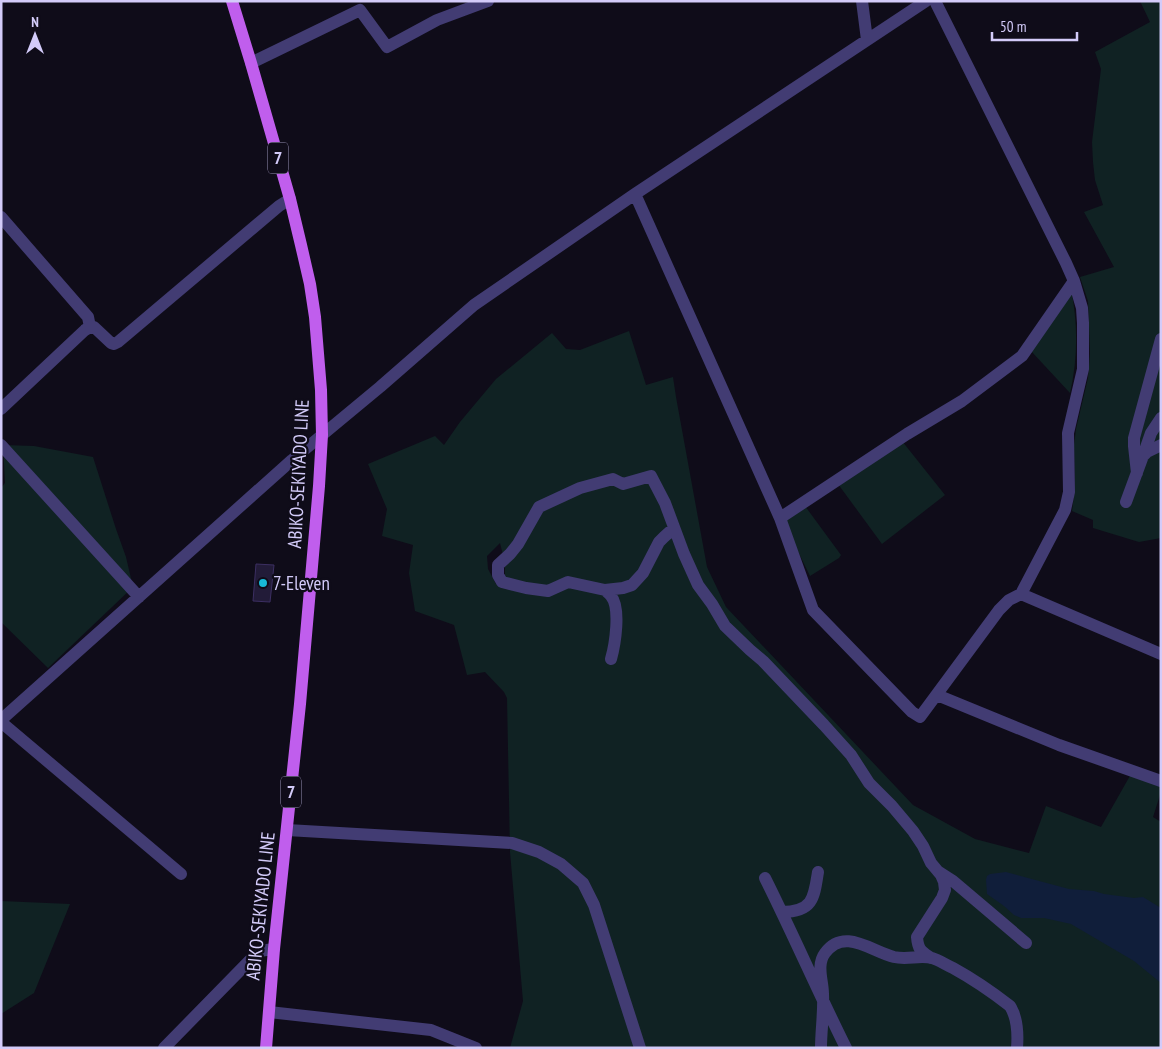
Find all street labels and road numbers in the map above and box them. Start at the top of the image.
road number: 7 [268,142,288,174]
street label: ABIKO-SEKIYADO LINE [282,399,314,549]
road number: 7 [281,776,301,808]
street label: ABIKO-SEKIYADO LINE [240,831,280,981]

